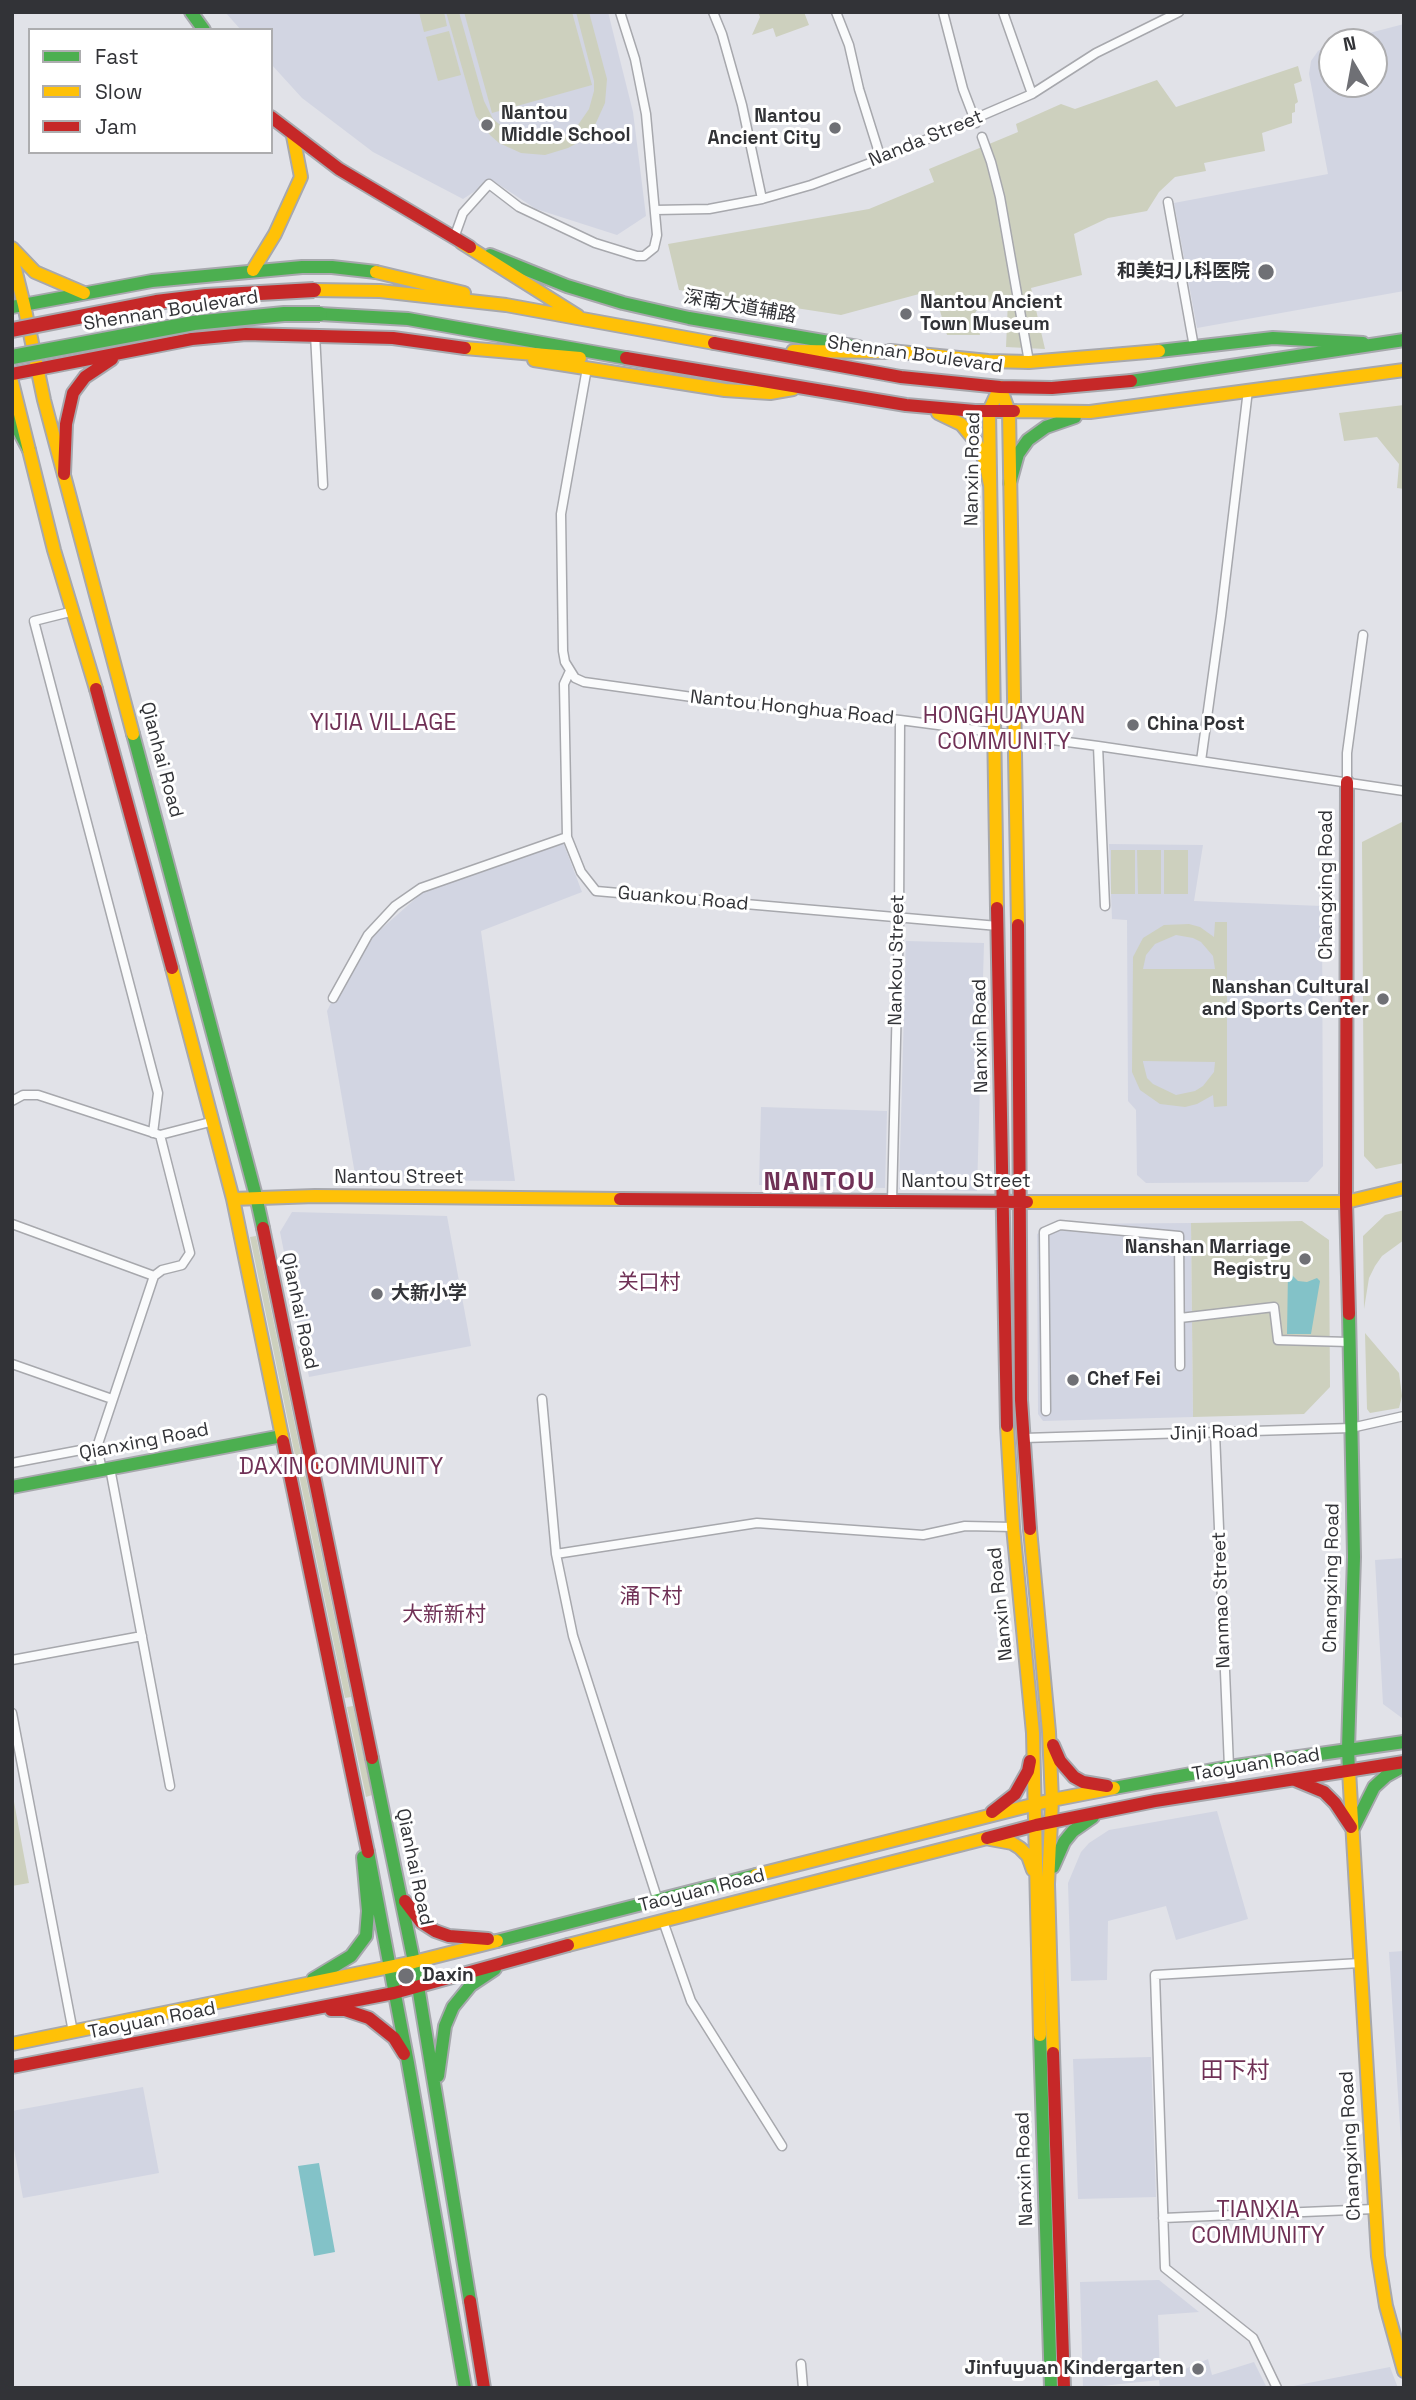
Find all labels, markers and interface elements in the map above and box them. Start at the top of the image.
legend [28,28,273,154]
north arrow [1318,28,1388,98]
text: N [1341,30,1358,57]
text: Fast [95,43,139,70]
text: Slow [95,78,143,105]
place label: Nantou Middle School [501,103,631,147]
place label: Nantou Ancient City [708,106,821,150]
street label: Nanda Street [865,106,987,172]
text: Jam [95,113,137,140]
marker: Nantou Middle School [479,117,495,133]
marker: Nantou Ancient City [827,120,843,136]
place label: 和美妇儿科医院 [1117,261,1250,283]
marker: 和美妇儿科医院 [1256,262,1276,282]
street label: Shennan Boulevard [82,286,260,336]
street label: 深南大道辅路 [682,286,798,328]
place label: Nantou Ancient Town Museum [920,292,1063,336]
marker: Nantou Ancient Town Museum [898,306,914,322]
street label: Shennan Boulevard [826,331,1004,379]
street label: Nanxin Road [961,412,985,526]
street label: Nantou Honghua Road [689,686,895,730]
street label: Qianhai Road [135,700,187,820]
district label: HONGHUAYUAN COMMUNITY [913,703,1095,757]
district label: YIJIA VILLAGE [298,710,468,738]
place label: China Post [1147,714,1245,736]
marker: China Post [1125,717,1141,733]
street label: Changxing Road [1316,810,1338,960]
street label: Guankou Road [617,882,749,916]
street label: Nankou Street [884,894,910,1026]
place label: Nanshan Cultural and Sports Center [1202,977,1369,1021]
street label: Nanxin Road [969,979,993,1093]
marker: Nanshan Cultural and Sports Center [1375,991,1391,1007]
street label: Nantou Street [334,1167,464,1189]
district label: NANTOU [764,1167,876,1199]
street label: Nantou Street [901,1171,1031,1193]
place label: Nanshan Marriage Registry [1125,1237,1291,1281]
street label: Qianhai Road [276,1251,322,1371]
marker: Nanshan Marriage Registry [1297,1251,1313,1267]
district label: 关口村 [618,1270,680,1296]
place label: 大新小学 [391,1283,467,1305]
marker: 大新小学 [369,1286,385,1302]
place label: Chef Fei [1087,1369,1161,1391]
marker: Chef Fei [1065,1372,1081,1388]
street label: Qianxing Road [77,1418,211,1466]
street label: Jinji Road [1169,1420,1259,1446]
district label: DAXIN COMMUNITY [226,1454,456,1482]
street label: Changxing Road [1319,1503,1345,1653]
street label: Nanmao Street [1208,1531,1236,1669]
street label: Nanxin Road [984,1546,1018,1662]
district label: 涌下村 [620,1584,682,1610]
district label: 大新新村 [402,1602,486,1628]
street label: Taoyuan Road [1190,1744,1322,1786]
street label: Qianhai Road [391,1807,437,1927]
street label: Taoyuan Road [637,1864,767,1918]
place label: Daxin [422,1965,474,1987]
marker: Daxin [396,1966,416,1986]
street label: Taoyuan Road [86,1997,218,2045]
district label: 田下村 [1201,2058,1269,2086]
street label: Changxing Road [1336,2071,1366,2221]
street label: Nanxin Road [1012,2111,1038,2227]
district label: TIANXIA COMMUNITY [1183,2197,1333,2251]
place label: Jinfuyuan Kindergarten [964,2358,1184,2380]
marker: Jinfuyuan Kindergarten [1190,2361,1206,2377]

